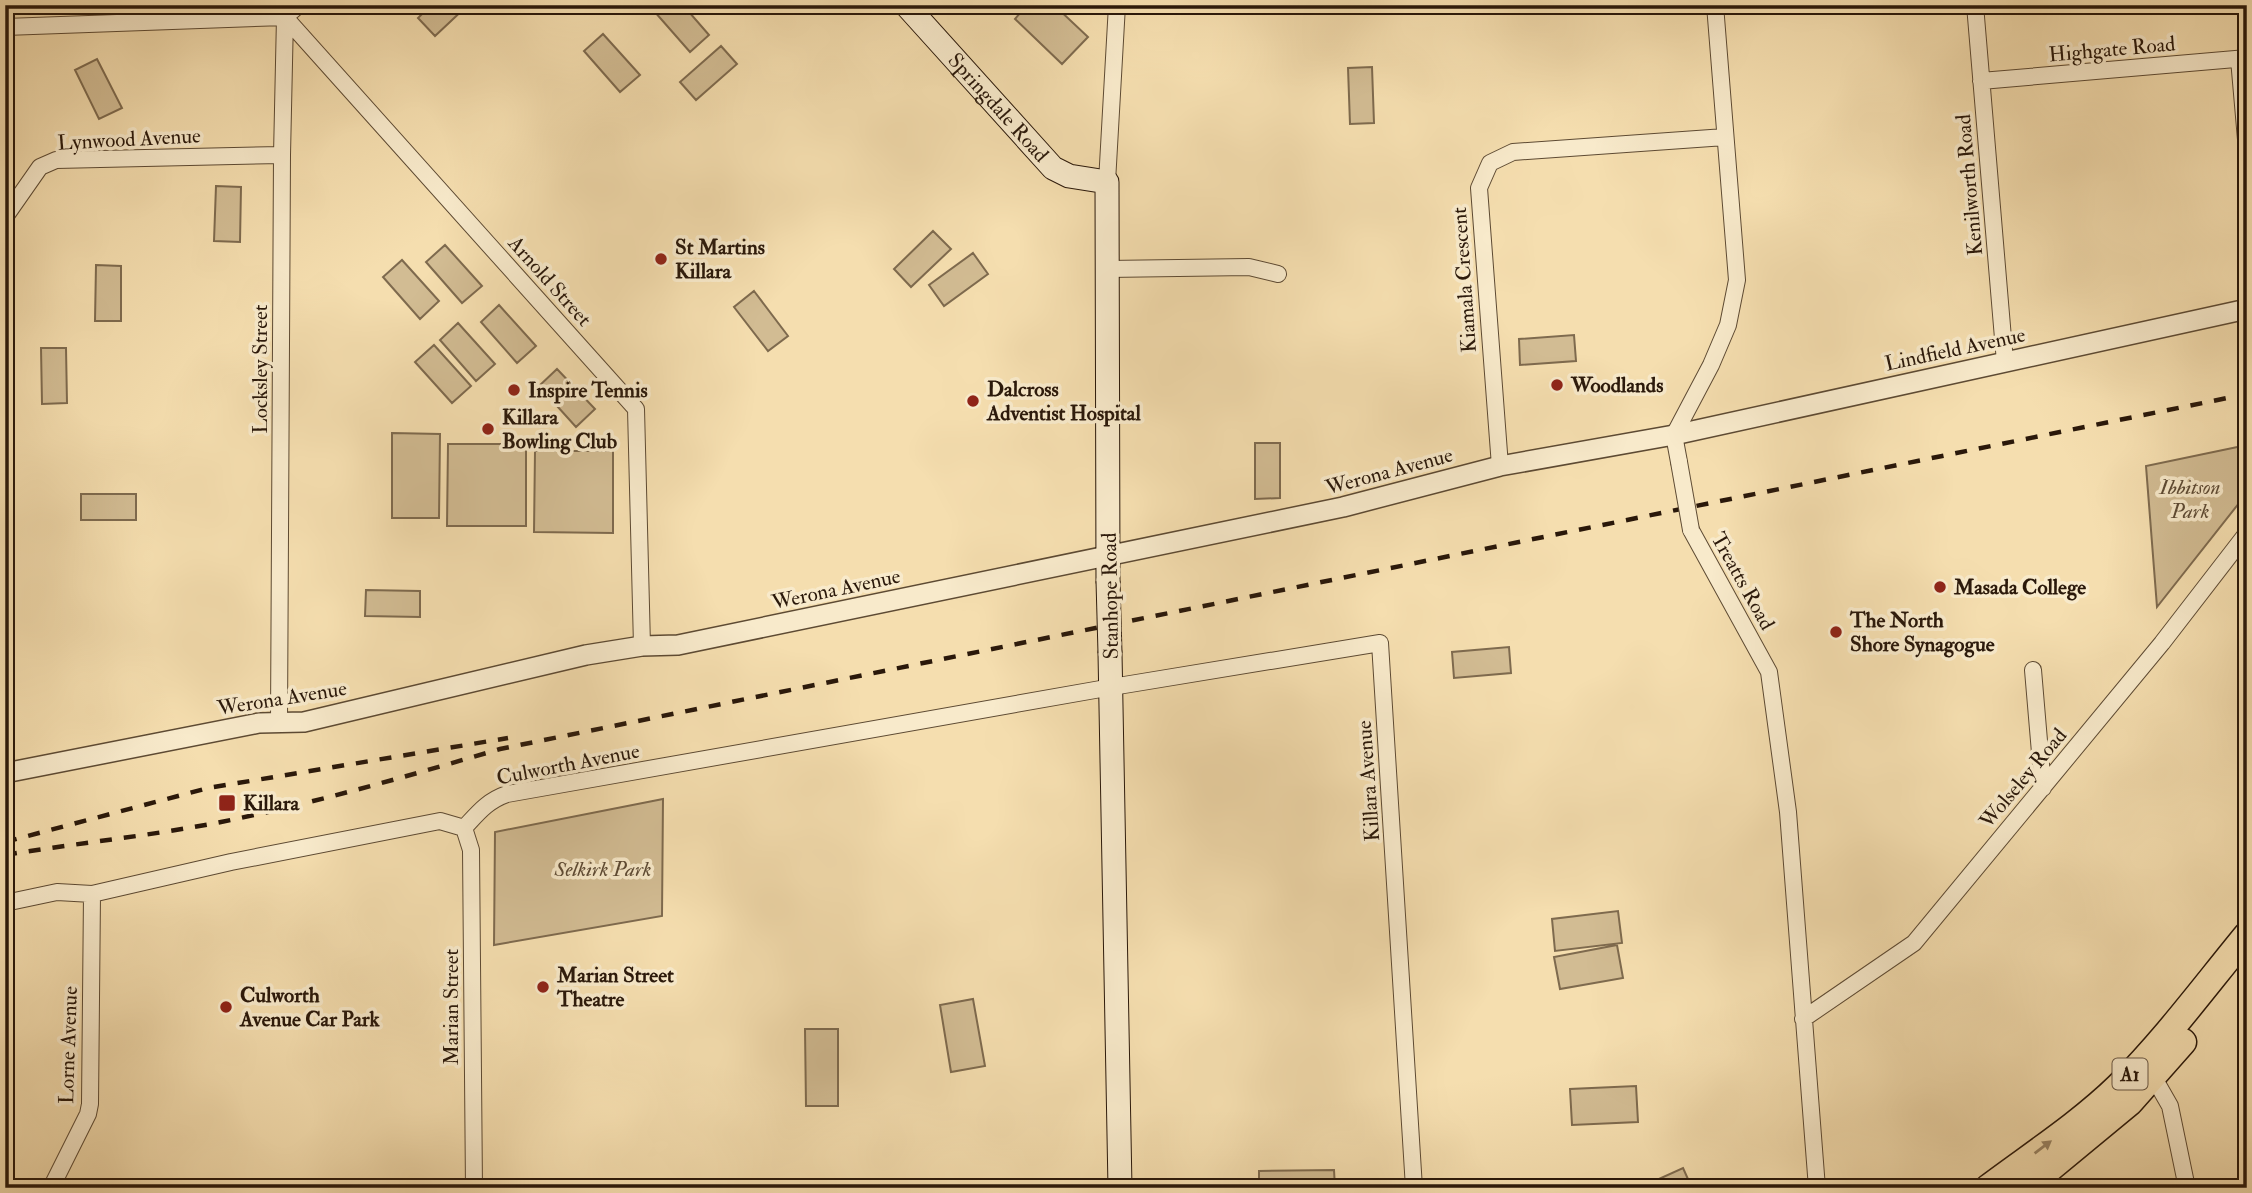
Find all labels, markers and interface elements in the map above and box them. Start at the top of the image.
street label: Highgate Road [2048,30,2177,68]
street label: Springdale Road [942,47,1055,169]
street label: Kenilworth Road [1950,113,1989,257]
street label: Lynwood Avenue [57,122,202,157]
street label: Kiamala Crescent [1446,206,1483,354]
street label: Arnold Street [501,230,597,332]
place label: St Martins Killara [675,234,765,285]
marker: St Martins Killara [653,251,669,267]
street label: Locksley Street [247,304,274,434]
street label: Lindfield Avenue [1882,321,2028,378]
place label: Woodlands [1570,372,1663,399]
place label: Dalcross Adventist Hospital [986,376,1141,427]
place label: Inspire Tennis [528,377,648,404]
marker: Woodlands [1549,377,1565,393]
marker: Inspire Tennis [506,382,522,398]
marker: Dalcross Adventist Hospital [965,393,981,409]
place label: Killara Bowling Club [502,404,618,455]
marker: Killara Bowling Club [480,421,496,437]
street label: Werona Avenue [1321,441,1456,502]
park label: Ibbitson Park [2158,474,2221,525]
street label: Treatts Road [1705,528,1781,635]
street label: Stanhope Road [1096,532,1125,660]
street label: Werona Avenue [768,563,903,617]
place label: Masada College [1953,574,2086,601]
marker: Masada College [1932,579,1948,595]
place label: The North Shore Synagogue [1849,607,1995,658]
marker: The North Shore Synagogue [1828,624,1844,640]
street label: Werona Avenue [214,675,349,722]
street label: Killara Avenue [1351,719,1386,842]
street label: Wolseley Road [1973,722,2074,835]
street label: Culworth Avenue [494,737,642,792]
place label: Killara [243,790,300,817]
marker: Killara [217,793,237,813]
park label: Selkirk Park [553,856,652,883]
street label: Marian Street [438,948,465,1065]
place label: Marian Street Theatre [556,962,674,1013]
marker: Marian Street Theatre [535,979,551,995]
place label: Culworth Avenue Car Park [239,982,381,1033]
street label: Lorne Avenue [53,985,84,1104]
marker: Culworth Avenue Car Park [218,999,234,1015]
road number: A1 [2112,1058,2148,1090]
one-way arrow [2034,1141,2052,1155]

